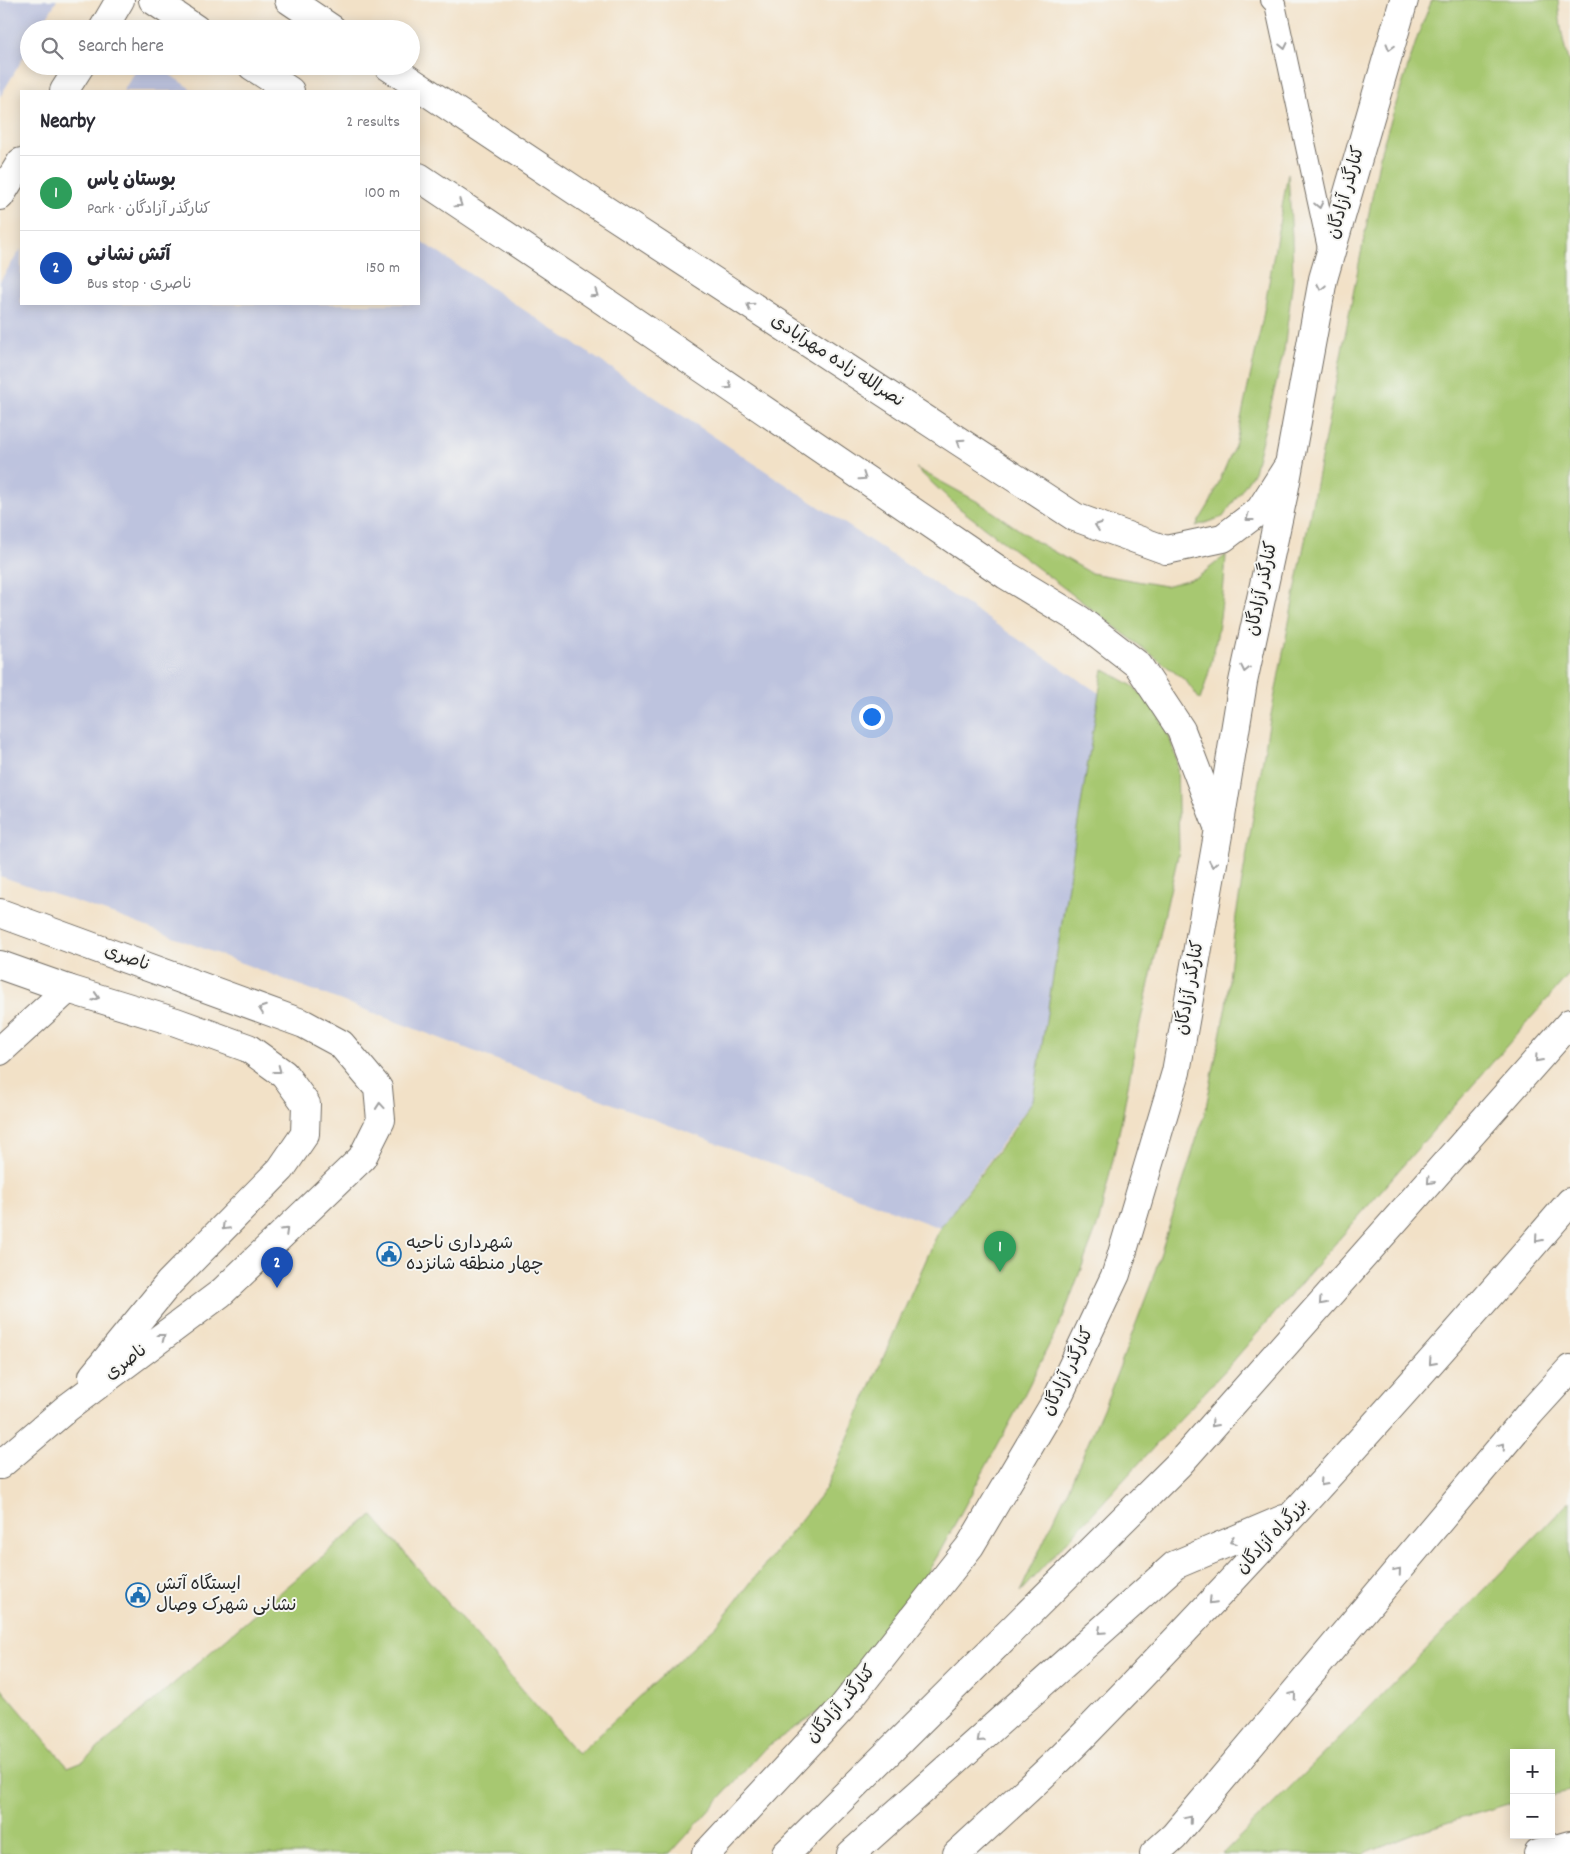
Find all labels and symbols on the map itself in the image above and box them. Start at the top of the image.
one-way arrow [1278,42,1289,51]
one-way arrow [1385,42,1395,50]
street label: کنارگذر آزادگان [1322,143,1372,243]
one-way arrow [454,198,463,207]
one-way arrow [1313,201,1324,210]
one-way arrow [1317,283,1327,291]
one-way arrow [589,288,598,297]
one-way arrow [747,302,756,312]
street label: نصرالله زاده مهرآبادی [765,309,909,415]
one-way arrow [723,380,733,389]
one-way arrow [956,439,965,448]
one-way arrow [857,471,867,480]
one-way arrow [1245,512,1255,521]
one-way arrow [1094,522,1103,532]
street label: کنارگذر آزادگان [1241,539,1285,639]
one-way arrow [1241,665,1251,674]
your location [859,704,885,730]
one-way arrow [1208,860,1218,869]
street label: کنارگذر آزادگان [1170,938,1212,1037]
street label: ناصری [100,939,154,979]
one-way arrow [91,992,99,1002]
one-way arrow [258,1005,267,1015]
one-way arrow [1534,1054,1543,1063]
one-way arrow [272,1064,282,1073]
one-way arrow [374,1102,385,1110]
one-way arrow [1427,1175,1436,1184]
one-way arrow [221,1221,230,1230]
one-way arrow [280,1228,289,1237]
pin: 1 [984,1231,1016,1272]
place label: شهرداری ناحیه چهار منطقه شانزده [406,1232,544,1278]
one-way arrow [1536,1233,1544,1242]
public building icon: شهرداری ناحیه چهار منطقه شانزده [376,1241,402,1267]
pin: 2 [261,1247,293,1288]
one-way arrow [1319,1297,1328,1306]
street label: کنارگذر آزادگان [1037,1323,1101,1421]
one-way arrow [156,1334,166,1343]
street label: ناصری [100,1339,154,1387]
one-way arrow [1428,1356,1437,1365]
one-way arrow [1211,1418,1220,1427]
one-way arrow [1497,1443,1505,1452]
one-way arrow [1320,1477,1329,1486]
street label: بزرگراه آزادگان [1231,1493,1315,1581]
one-way arrow [1229,1534,1238,1545]
one-way arrow [1392,1567,1401,1576]
place label: ایستگاه آتش نشانی شهرک وصال [156,1573,296,1619]
public building icon: ایستگاه آتش نشانی شهرک وصال [125,1582,151,1608]
one-way arrow [1209,1596,1218,1605]
one-way arrow [1098,1625,1107,1634]
street label: کنارگذر آزادگان [801,1660,883,1749]
one-way arrow [1287,1692,1296,1701]
one-way arrow [976,1733,985,1742]
one-way arrow [1183,1816,1192,1825]

